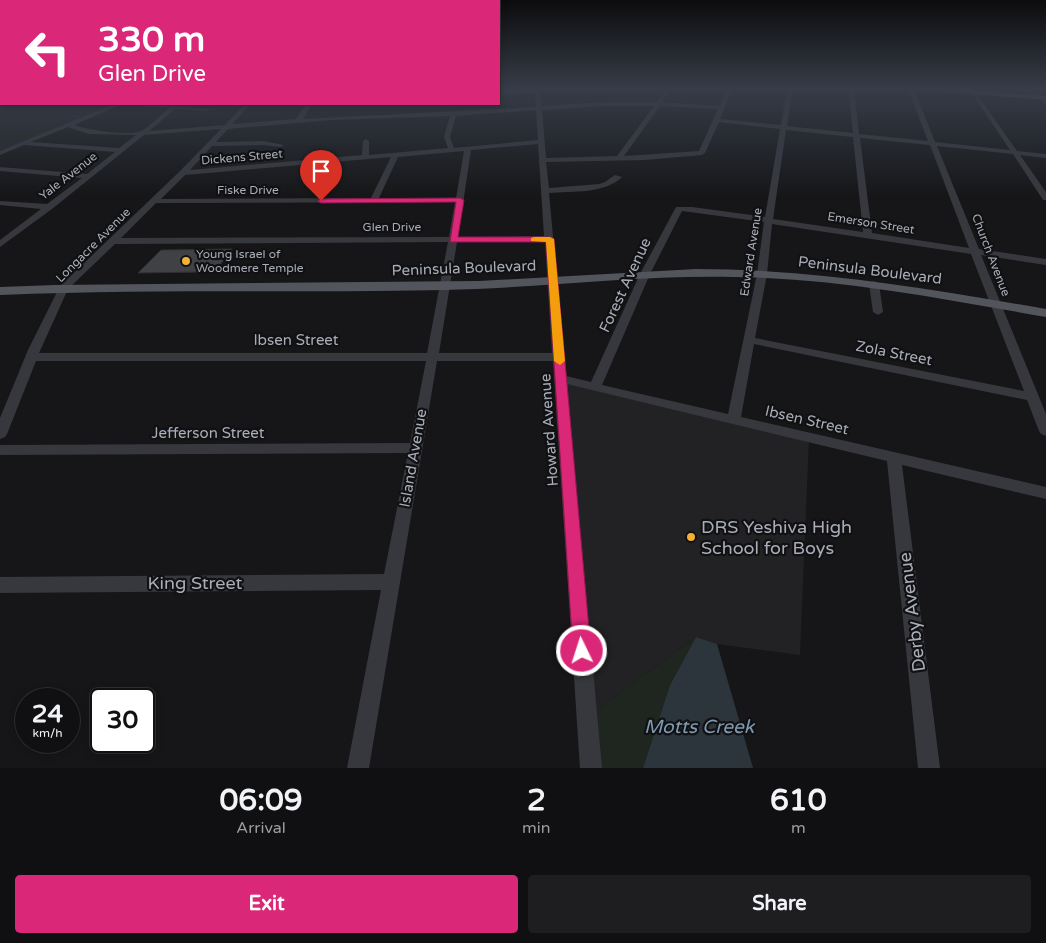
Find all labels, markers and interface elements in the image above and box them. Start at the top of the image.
text: 330 m [98,19,205,61]
icon: left [15,20,80,85]
text: Glen Drive [98,61,206,87]
street label: Dickens Street [201,146,284,168]
street label: Yale Avenue [36,149,100,203]
pin [300,150,342,201]
icon: arrive [307,157,335,185]
street label: Fiske Drive [217,183,279,197]
street label: Longacre Avenue [53,205,133,285]
street label: Edward Avenue [737,207,765,297]
street label: Emerson Street [827,209,916,237]
street label: Church Avenue [969,212,1013,298]
street label: Glen Drive [363,220,422,234]
street label: Forest Avenue [595,235,655,335]
place label: Young Israel of Woodmere Temple [196,247,304,275]
street label: Peninsula Boulevard [797,252,943,288]
marker: Young Israel of Woodmere Temple [180,255,192,267]
street label: Peninsula Boulevard [391,256,537,280]
street label: Ibsen Street [253,331,339,349]
street label: Zola Street [854,337,934,369]
street label: Howard Avenue [536,373,562,487]
street label: Ibsen Street [763,402,851,438]
street label: Island Avenue [395,407,431,509]
street label: Jefferson Street [151,424,265,442]
place label: DRS Yeshiva High School for Boys [701,516,852,559]
marker: DRS Yeshiva High School for Boys [685,531,697,543]
street label: Derby Avenue [894,551,930,673]
street label: King Street [148,572,243,594]
position arrow [555,624,607,676]
speed limit sign: 30 [90,688,155,753]
text: 24 [32,699,63,729]
water label: Motts Creek [644,716,756,738]
text: km/h [32,726,63,740]
text: 06:09 [219,782,303,819]
text: 2 [527,782,546,819]
text: 610 [770,782,827,819]
text: Arrival [236,818,286,838]
text: min [522,818,551,838]
text: m [791,818,806,838]
button: Exit [15,875,518,933]
button: Share [528,875,1031,933]

